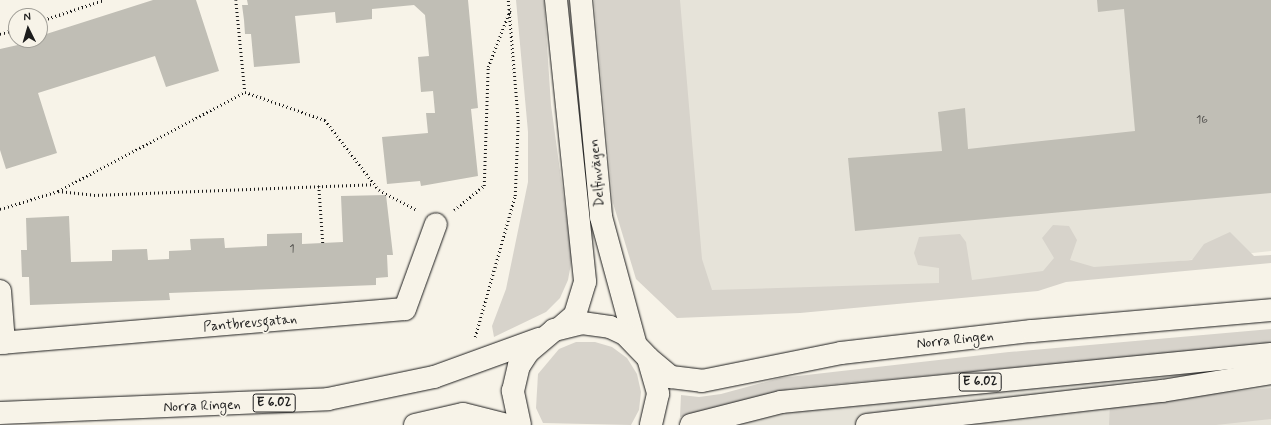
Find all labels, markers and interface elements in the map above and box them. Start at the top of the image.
north arrow [8,8,48,48]
text: N [23,10,31,24]
house number: 16 [1196,114,1208,128]
street label: Delfinvägen [586,138,608,208]
house number: 1 [289,243,295,257]
street label: Pantbrevsgatan [202,311,298,335]
street label: Norra Ringen [916,328,994,352]
road number: E 6.02 [958,371,1002,393]
road number: E 6.02 [252,392,296,414]
street label: Norra Ringen [163,396,241,416]

